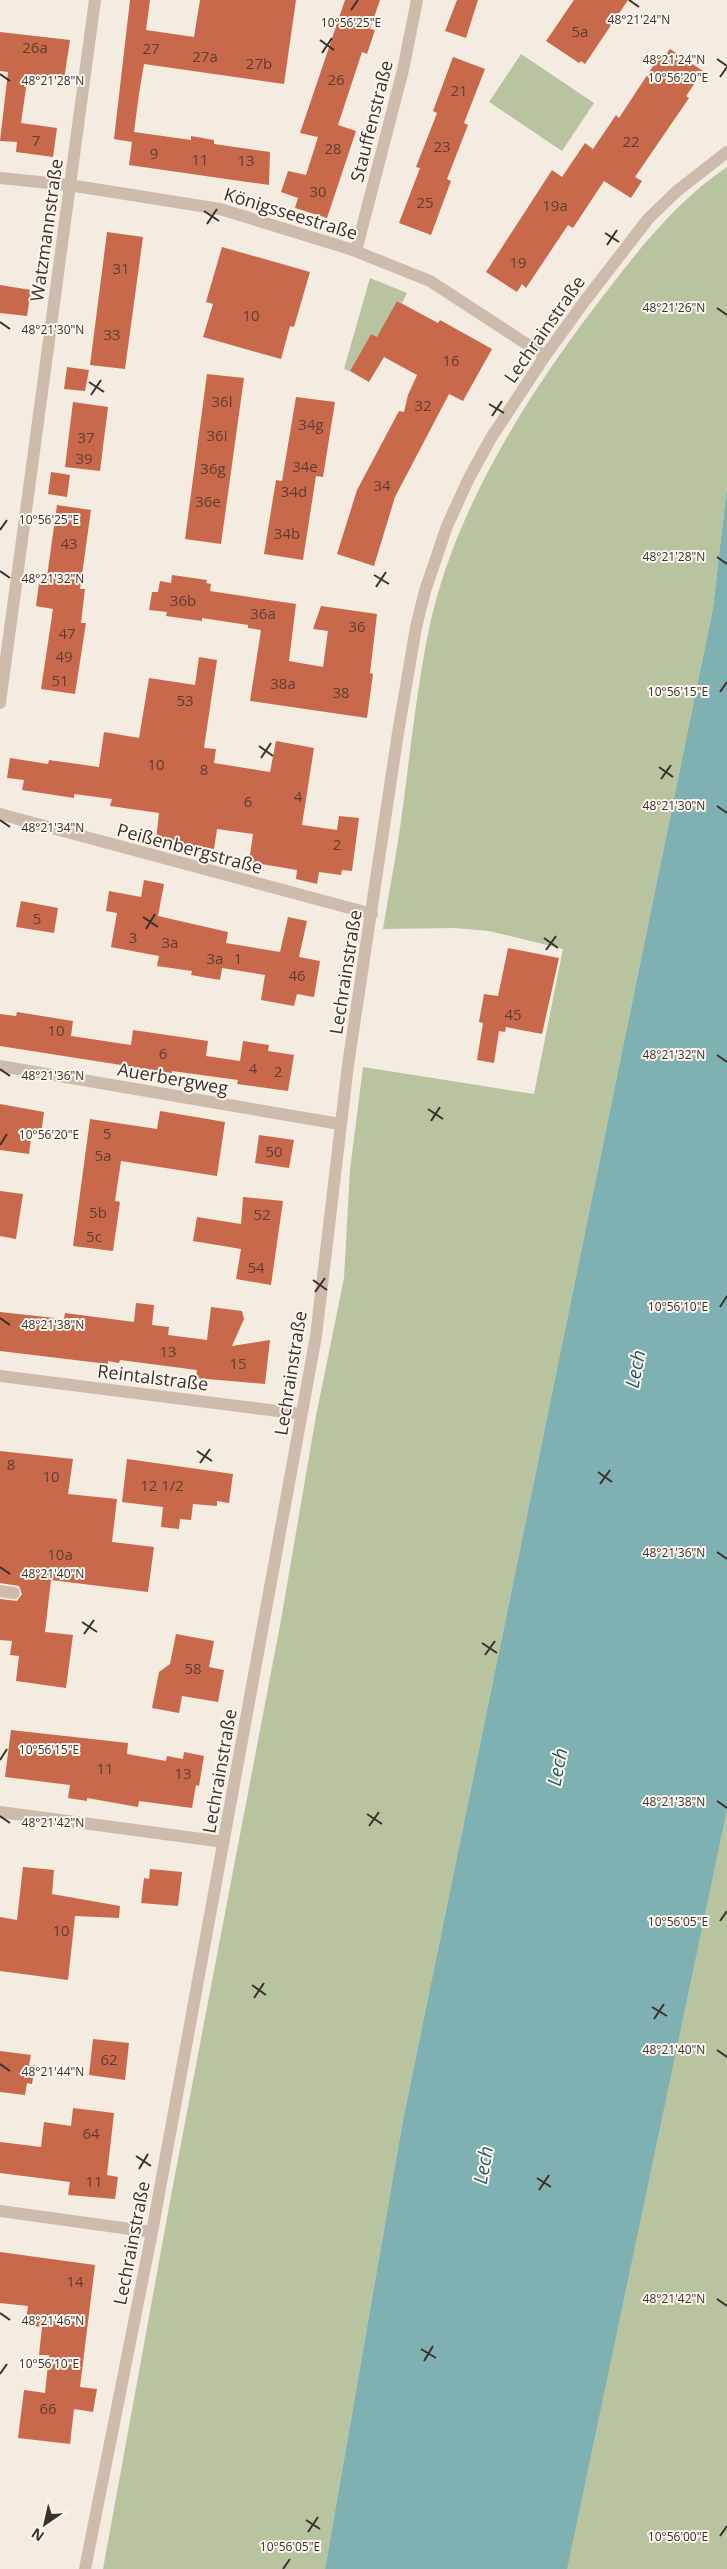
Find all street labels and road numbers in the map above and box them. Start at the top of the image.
street label: Stauffenstraße [344,58,398,184]
street label: Watzmannstraße [24,157,68,303]
street label: Königsseestraße [221,181,361,245]
street label: Lechrainstraße [498,271,590,387]
street label: Peißenbergstraße [115,817,265,879]
street label: Lechrainstraße [323,908,367,1036]
street label: Auerbergweg [116,1056,230,1100]
street label: Lechrainstraße [268,1309,312,1437]
street label: Reintalstraße [96,1358,210,1396]
street label: Lechrainstraße [196,1707,242,1835]
street label: Lechrainstraße [107,2179,155,2307]

